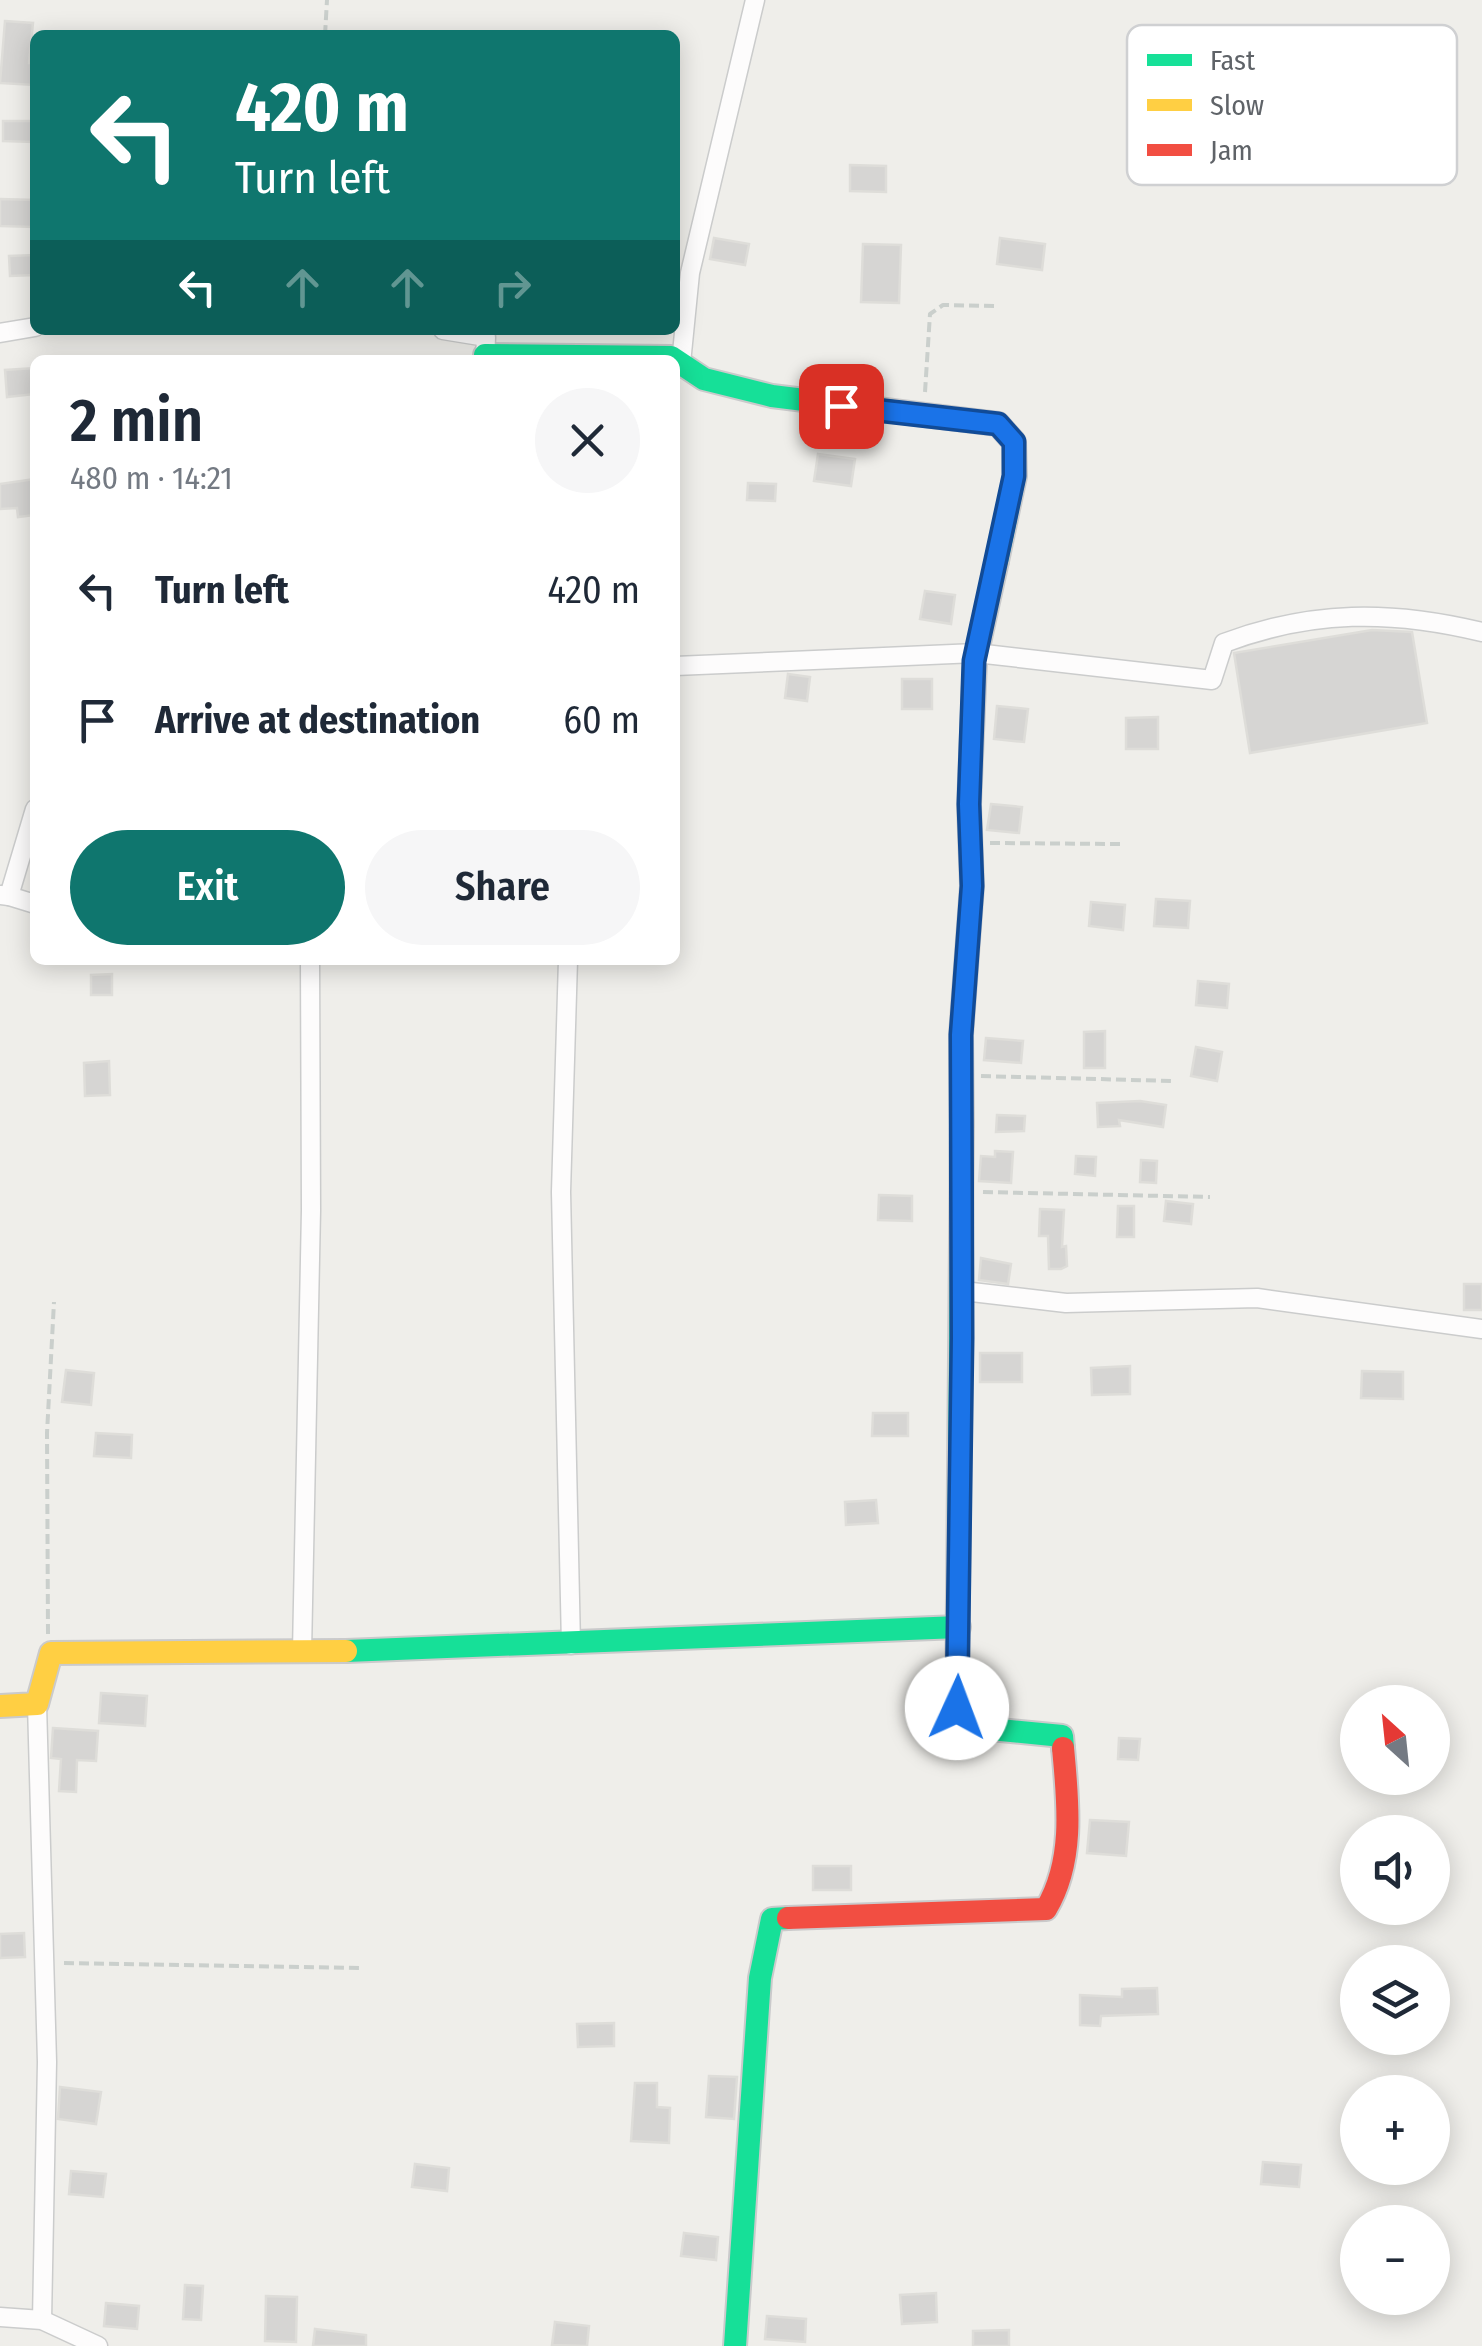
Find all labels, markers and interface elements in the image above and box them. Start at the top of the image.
legend [1127,25,1457,185]
text: Fast [1210,44,1256,77]
text: 420 m [235,66,409,150]
icon: left [70,70,200,200]
text: Slow [1210,89,1264,122]
text: Jam [1210,134,1253,167]
text: Turn left [235,151,390,205]
icon: left [170,260,225,315]
icon: ahead [275,260,330,315]
icon: ahead [380,260,435,315]
icon: right [485,260,540,315]
pin [799,364,884,449]
icon: arrive [814,379,869,434]
text: 2 min [70,385,203,457]
button: close [535,388,640,493]
text: 480 m · 14:21 [70,459,233,497]
icon: left [70,563,125,618]
text: Turn left [155,567,289,613]
text: 420 m [547,567,640,613]
icon: arrive [70,693,125,748]
text: Arrive at destination [155,697,480,743]
text: 60 m [563,697,640,743]
button: Exit [70,830,345,945]
button: Share [365,830,640,945]
position arrow [905,1656,1009,1760]
north arrow [1340,1685,1450,1795]
map controls [1340,1685,1450,2315]
button: sound [1340,1815,1450,1925]
button: layers [1340,1945,1450,2055]
button: + [1340,2075,1450,2185]
button: − [1340,2205,1450,2315]

